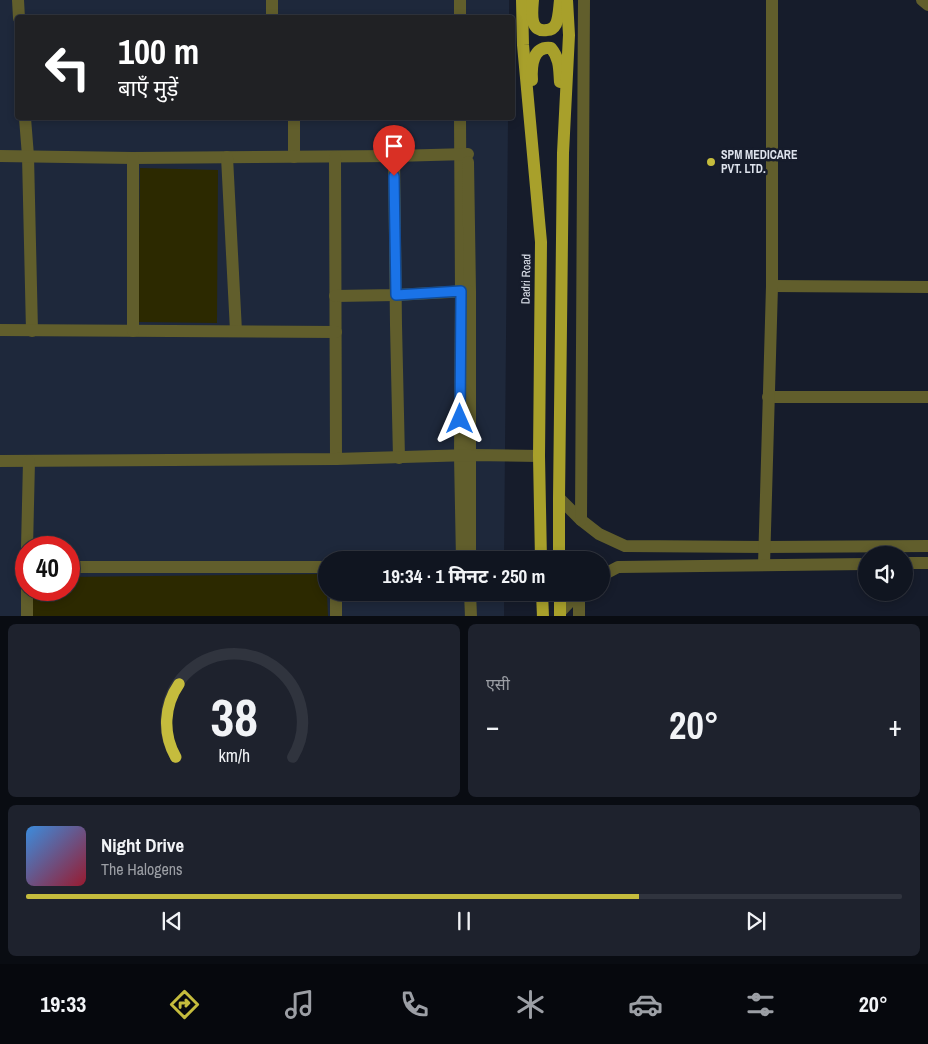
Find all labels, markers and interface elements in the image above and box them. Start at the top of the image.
text: 100 m [118,28,199,75]
icon: left [35,35,100,100]
text: बाएँ मुड़ें [118,73,178,103]
pin [373,125,415,176]
icon: arrive [380,132,408,160]
place label: SPM MEDICARE PVT. LTD. [721,147,798,177]
marker: SPM MEDICARE PVT. LTD. [705,156,717,168]
street label: Dadri Road [518,254,534,304]
position arrow [433,392,485,444]
speed limit sign: 40 [15,536,80,601]
map controls [858,546,913,601]
button: sound [858,546,913,601]
text: 19:34 · 1 मिनट · 250 m [383,563,545,589]
text: एसी [486,673,510,695]
text: 38 [210,682,258,752]
text: 20° [669,700,719,751]
text: − [486,707,499,745]
text: + [889,707,902,745]
text: km/h [218,744,250,768]
text: Night Drive [101,832,184,858]
text: The Halogens [101,858,183,880]
icon: previous [158,907,186,935]
icon: pause [450,907,478,935]
icon: next [742,907,770,935]
icon: directions [167,987,202,1022]
icon: music [282,987,317,1022]
icon: phone [397,987,432,1022]
icon: climate [513,987,548,1022]
icon: car [628,987,663,1022]
icon: filters [743,987,778,1022]
text: 19:33 [40,989,86,1019]
text: 20° [859,989,888,1019]

